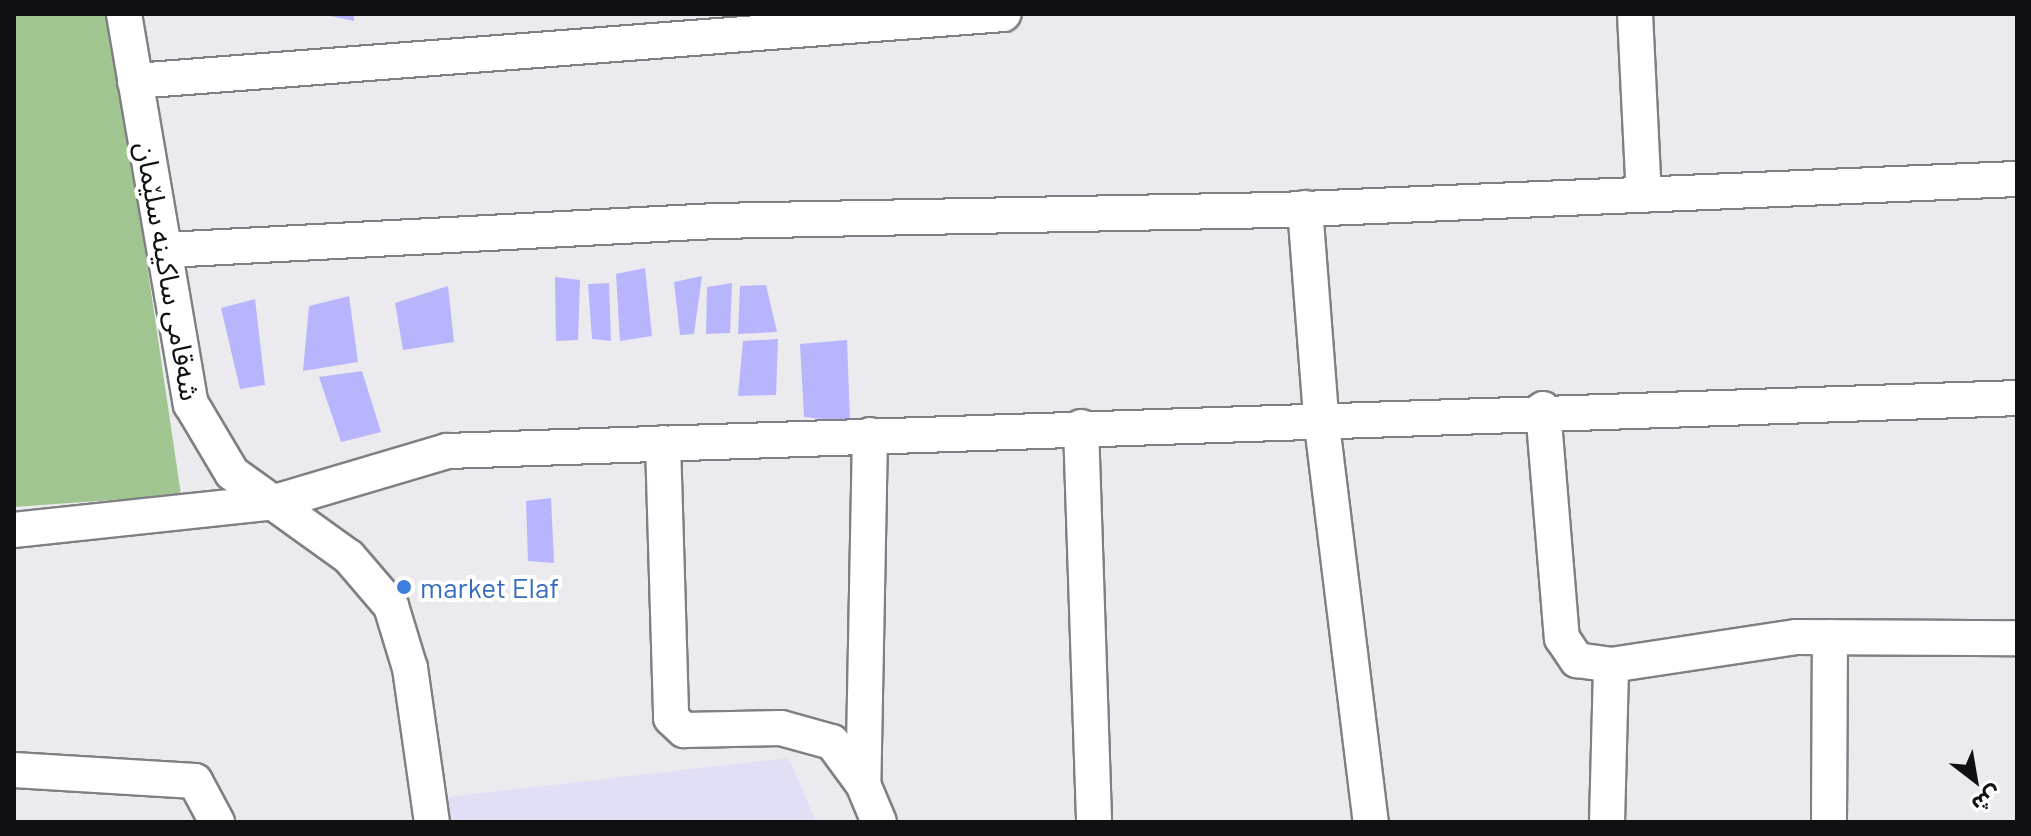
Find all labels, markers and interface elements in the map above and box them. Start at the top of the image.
street label: شەقامی ساکینە سلێمان [130,139,208,403]
place label: market Elaf [420,570,559,604]
marker: market Elaf [395,578,413,596]
north arrow [1935,740,2015,820]
text: ش [1968,782,2007,819]

